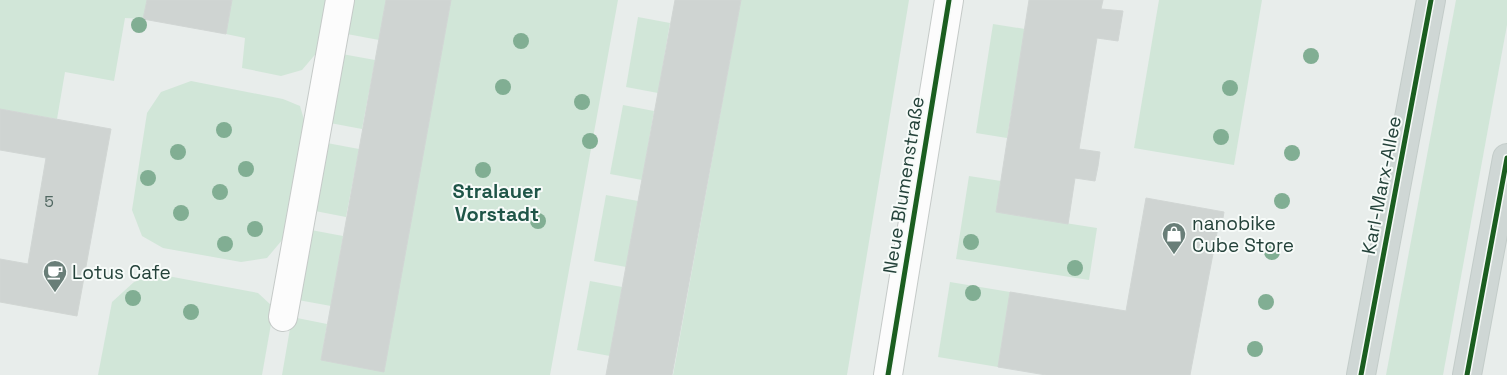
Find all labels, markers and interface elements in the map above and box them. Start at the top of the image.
street label: Neue Blumenstraße [877,95,930,276]
street label: Karl-Marx-Allee [1356,114,1407,256]
district label: Stralauer Vorstadt [453,178,542,227]
house number: 5 [44,191,54,212]
place label: nanobike Cube Store [1192,211,1294,258]
shop icon: nanobike Cube Store [1161,221,1187,255]
cafe icon: Lotus Cafe [42,259,68,293]
place label: Lotus Cafe [72,260,171,285]

